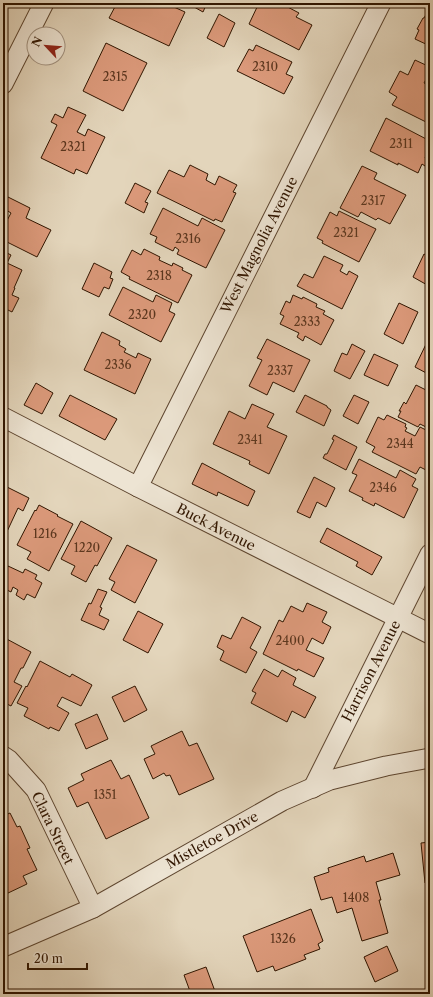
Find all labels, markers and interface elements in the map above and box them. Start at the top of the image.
north arrow [26,26,66,66]
text: N [29,34,46,49]
house number: 2310 [252,59,278,74]
house number: 2315 [102,69,128,84]
house number: 2311 [389,136,413,151]
house number: 2321 [60,139,86,154]
street label: West Magnolia Avenue [216,173,301,317]
house number: 2317 [361,193,385,208]
house number: 2321 [333,225,359,240]
house number: 2316 [175,231,201,246]
house number: 2318 [146,268,172,283]
house number: 2320 [128,307,156,322]
house number: 2333 [294,314,320,329]
house number: 2336 [104,357,132,372]
house number: 2337 [267,363,293,378]
house number: 2341 [237,432,263,447]
house number: 2344 [386,436,414,451]
house number: 2346 [369,480,397,495]
street label: Buck Avenue [173,499,259,555]
house number: 1216 [33,526,57,541]
house number: 1220 [74,540,100,555]
street label: Harrison Avenue [338,617,404,725]
house number: 2400 [275,633,305,648]
house number: 1351 [93,787,117,802]
street label: Clara Street [28,789,78,867]
street label: Mistletoe Drive [163,807,261,873]
house number: 1408 [343,890,369,905]
house number: 1326 [270,931,296,946]
scale bar [28,945,87,971]
text: 20 m [34,951,63,966]

